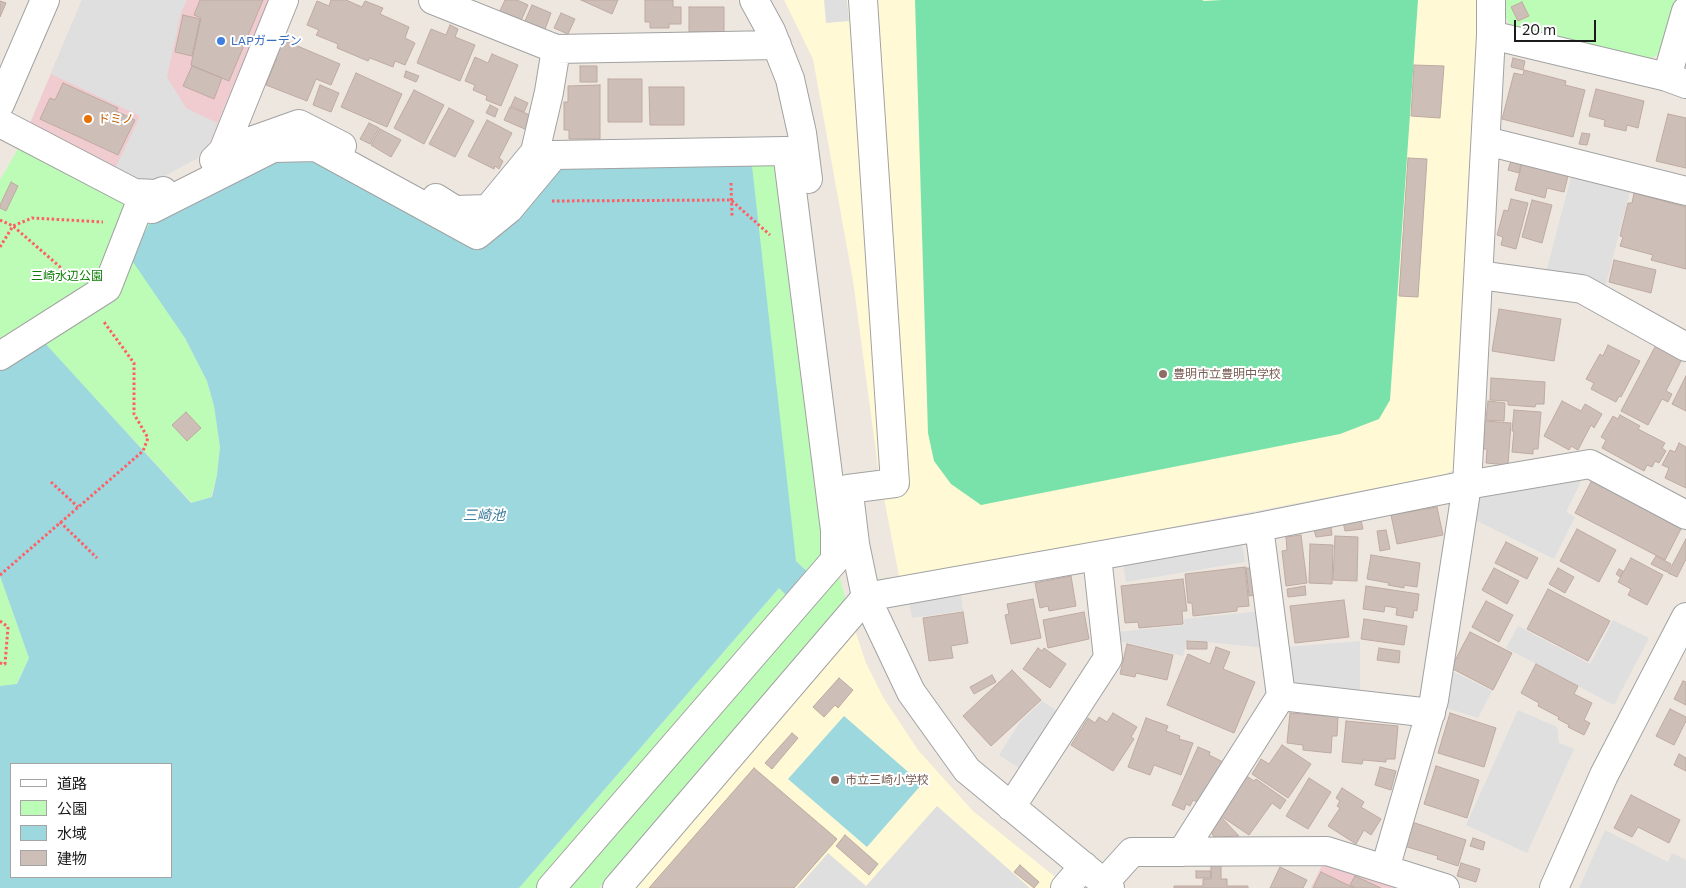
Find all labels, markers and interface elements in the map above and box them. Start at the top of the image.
scale bar [1516,10,1598,42]
text: 20 m [1522,20,1556,38]
place label: LAPガーデン [231,34,302,48]
marker: LAPガーデン [215,35,227,47]
place label: ドミノ [98,112,134,126]
marker: ドミノ [82,113,94,125]
park label: 三崎水辺公園 [31,269,103,283]
place label: 豊明市立豊明中学校 [1173,367,1281,381]
marker: 豊明市立豊明中学校 [1157,368,1169,380]
water label: 三崎池 [463,507,505,523]
legend [10,763,172,878]
place label: 市立三崎小学校 [845,773,929,787]
text: 道路 [57,774,87,792]
marker: 市立三崎小学校 [829,774,841,786]
text: 公園 [57,799,87,817]
text: 水域 [57,824,87,842]
text: 建物 [57,849,87,867]

